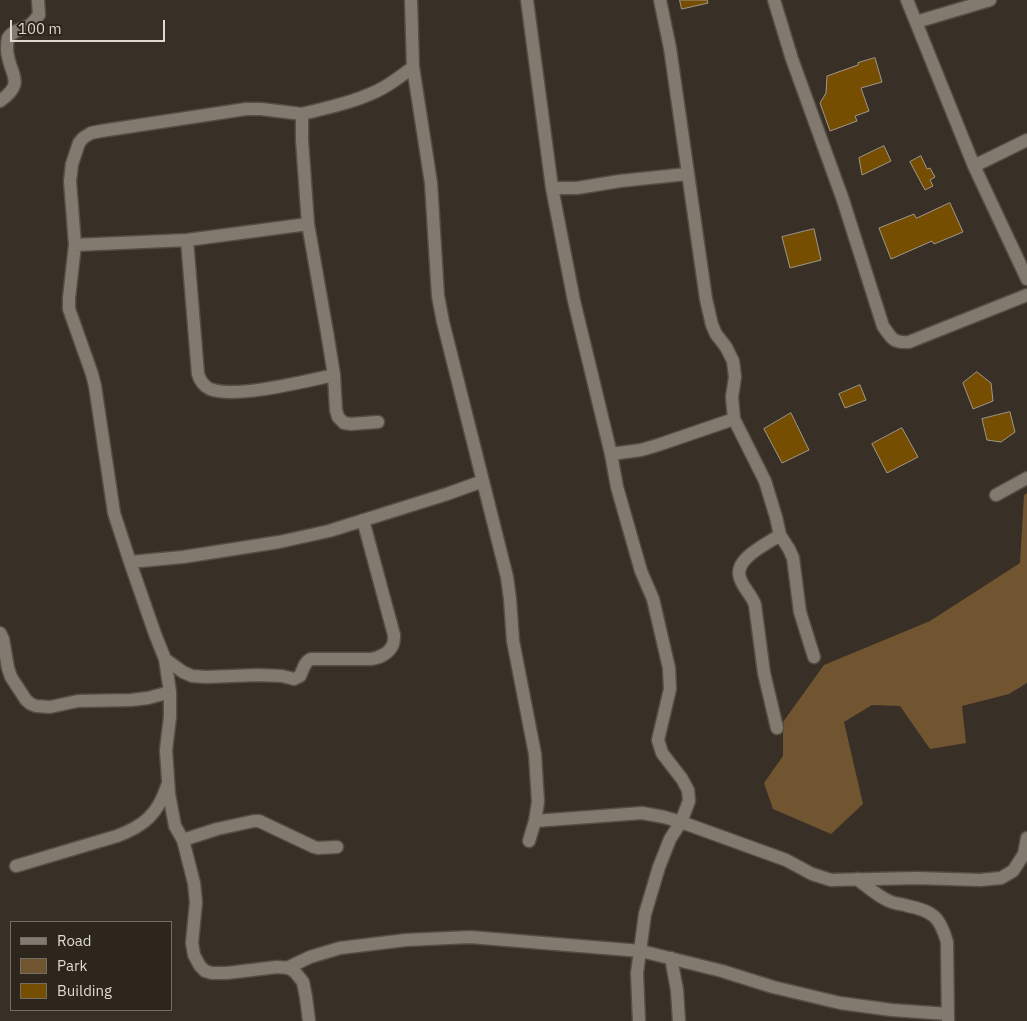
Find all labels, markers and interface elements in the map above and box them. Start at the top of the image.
scale bar [12,10,168,42]
text: 100 m [18,19,62,38]
legend [10,921,172,1011]
text: Road [57,931,92,950]
text: Park [57,956,87,975]
text: Building [57,981,112,1000]

